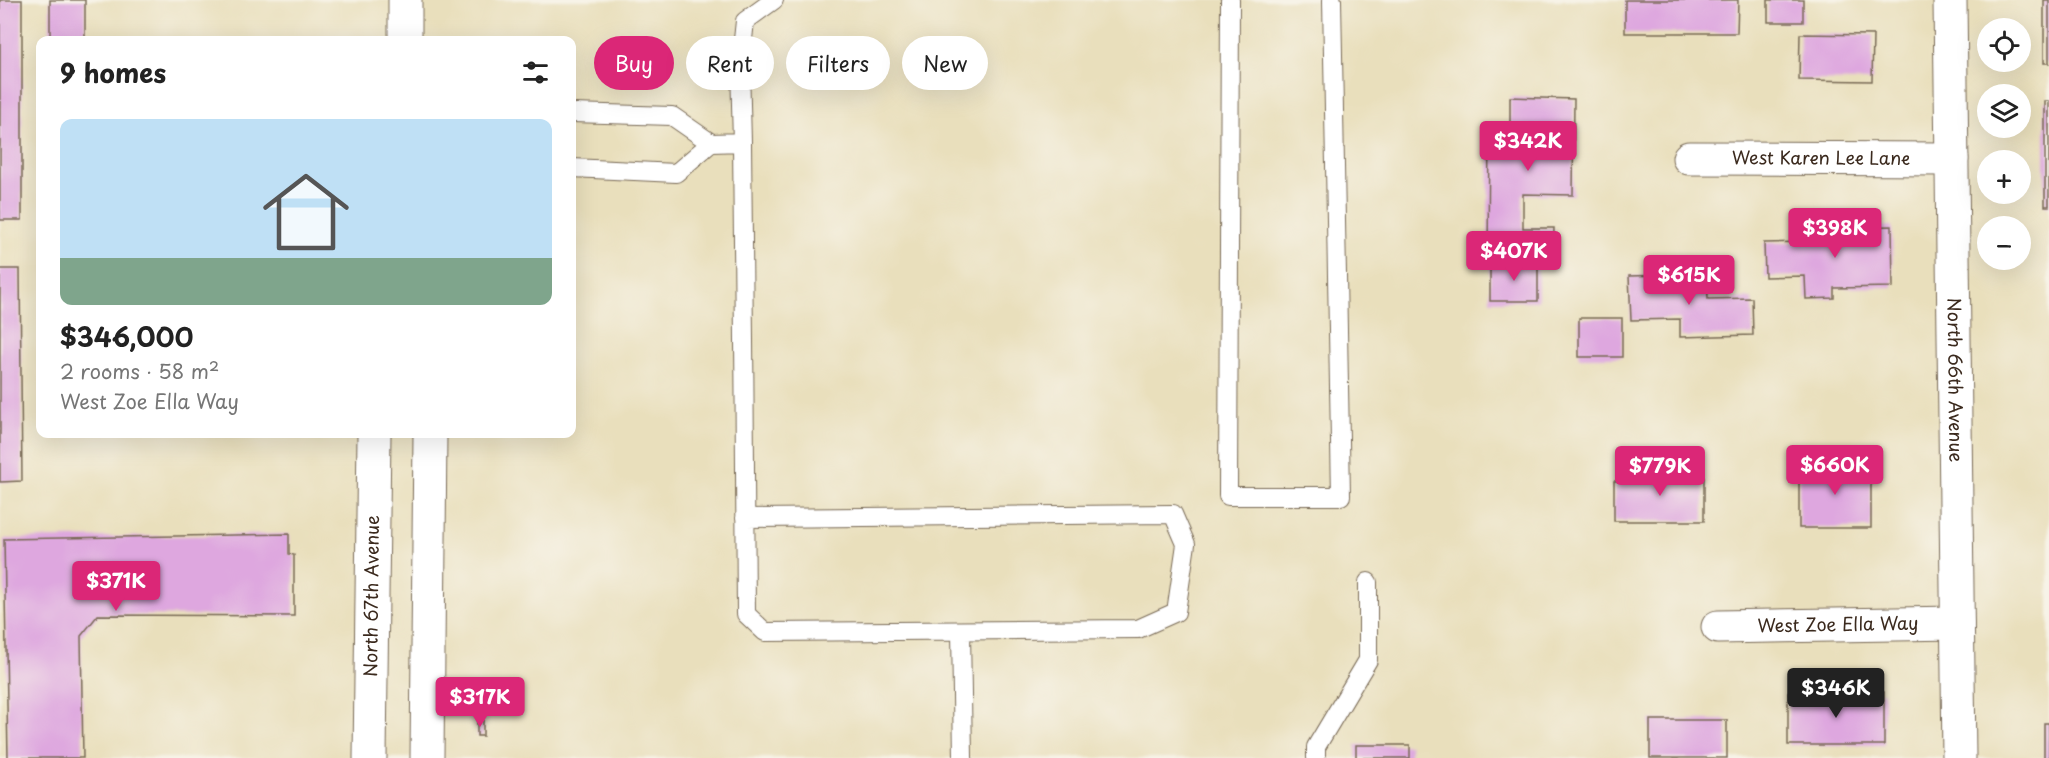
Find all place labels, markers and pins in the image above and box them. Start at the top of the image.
pin: $342K [1486,121,1570,172]
pin: $398K [1793,208,1877,259]
pin: $407K [1472,231,1556,282]
pin: $615K [1647,255,1731,306]
pin: $660K [1793,445,1877,496]
pin: $779K [1618,446,1702,497]
pin: $371K [74,561,158,612]
pin: $346K [1794,668,1878,719]
pin: $317K [438,677,522,728]

